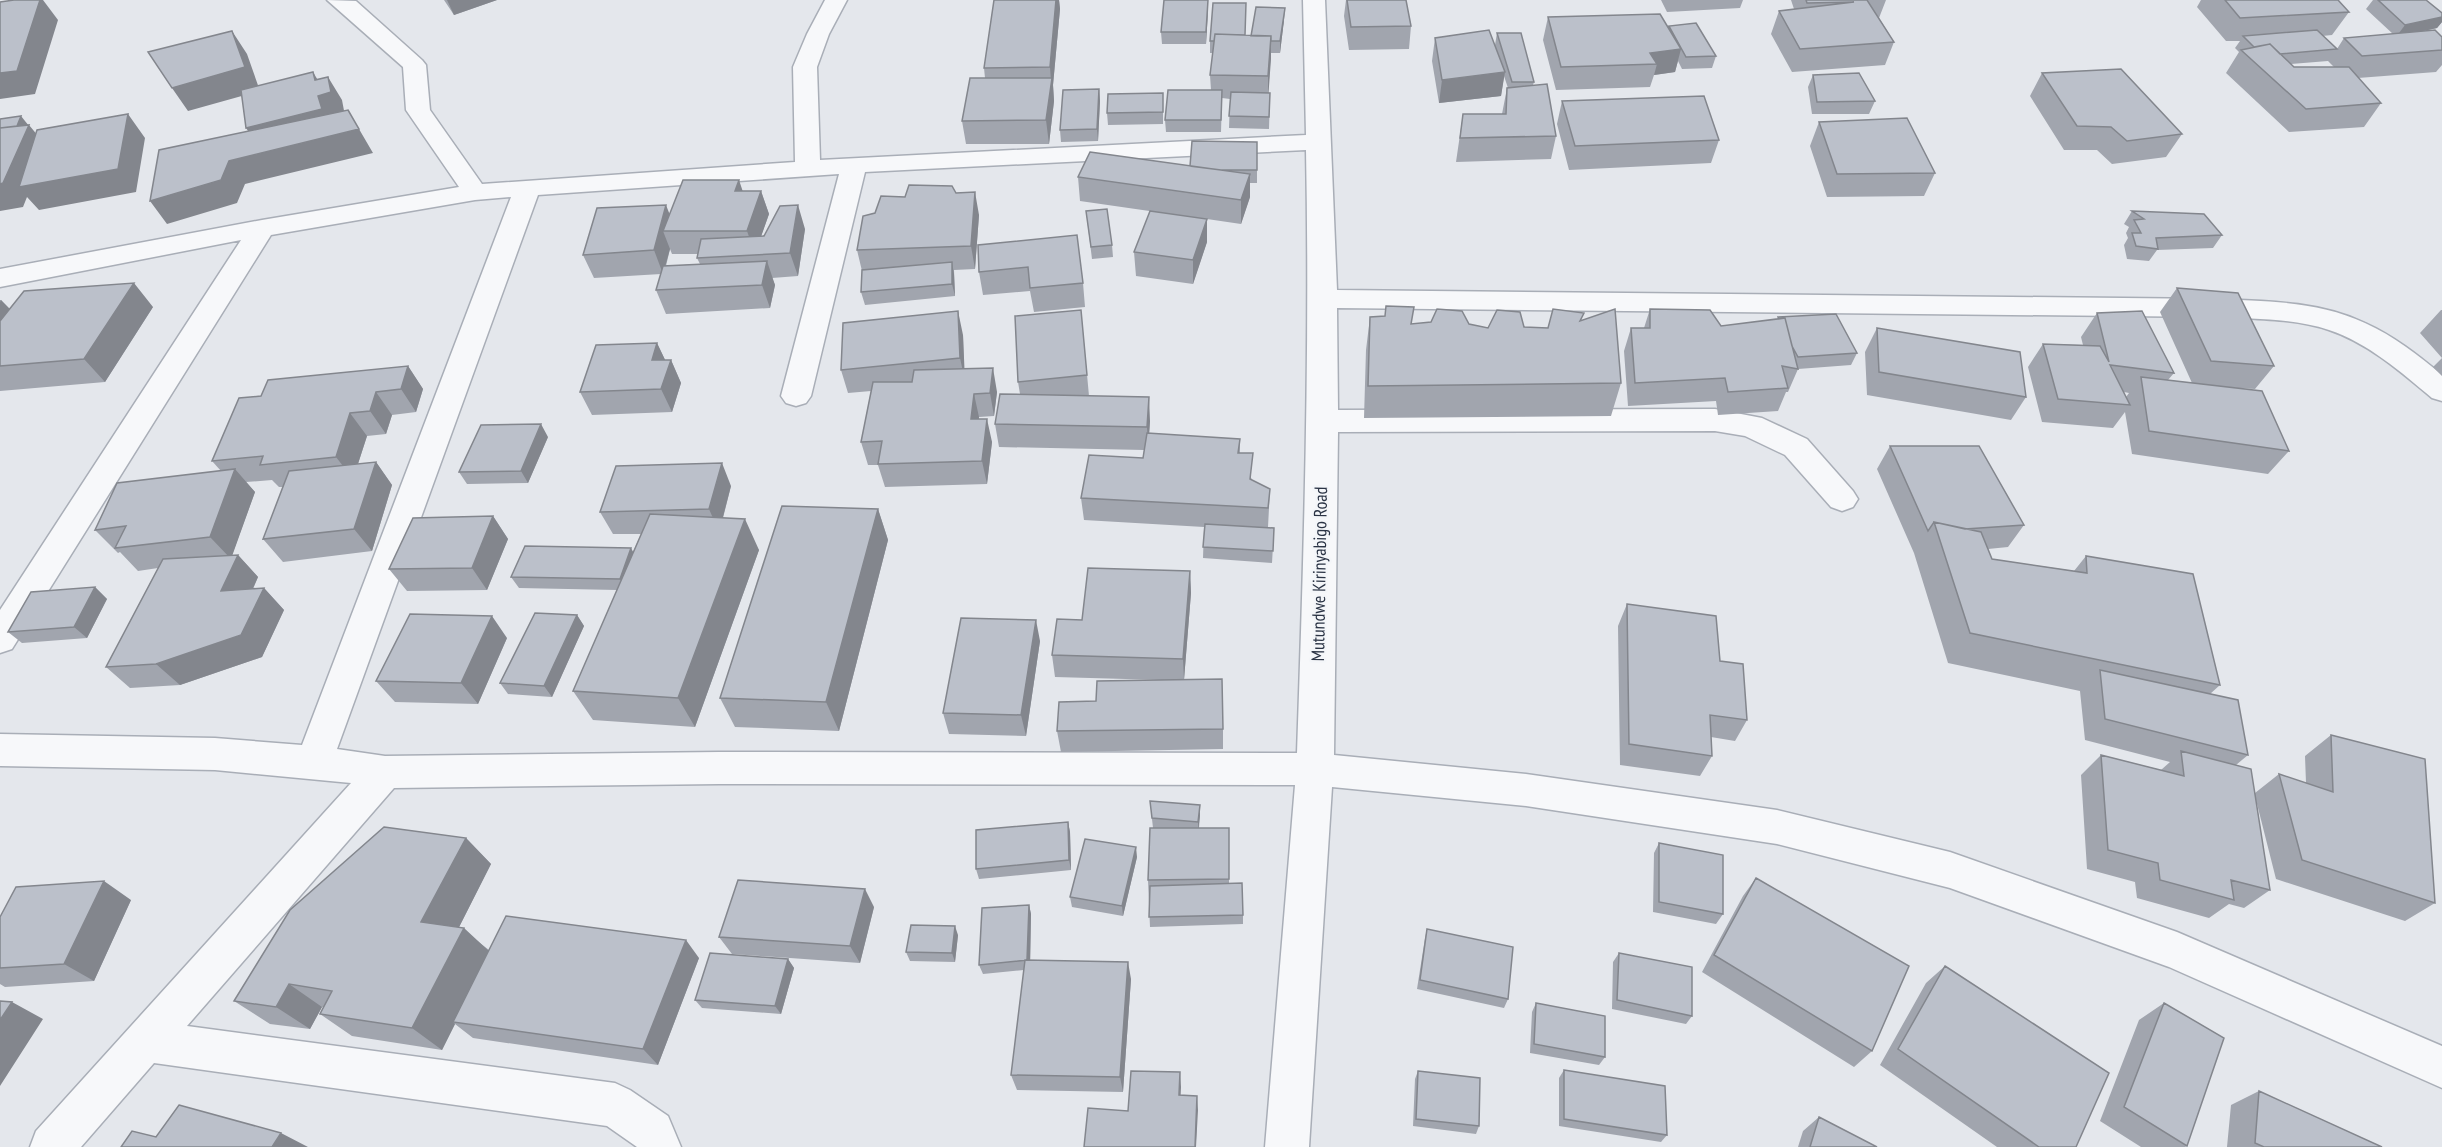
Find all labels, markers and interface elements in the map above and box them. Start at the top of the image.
street label: Mutundwe Kirinyabigo Road [1306,486,1332,662]

